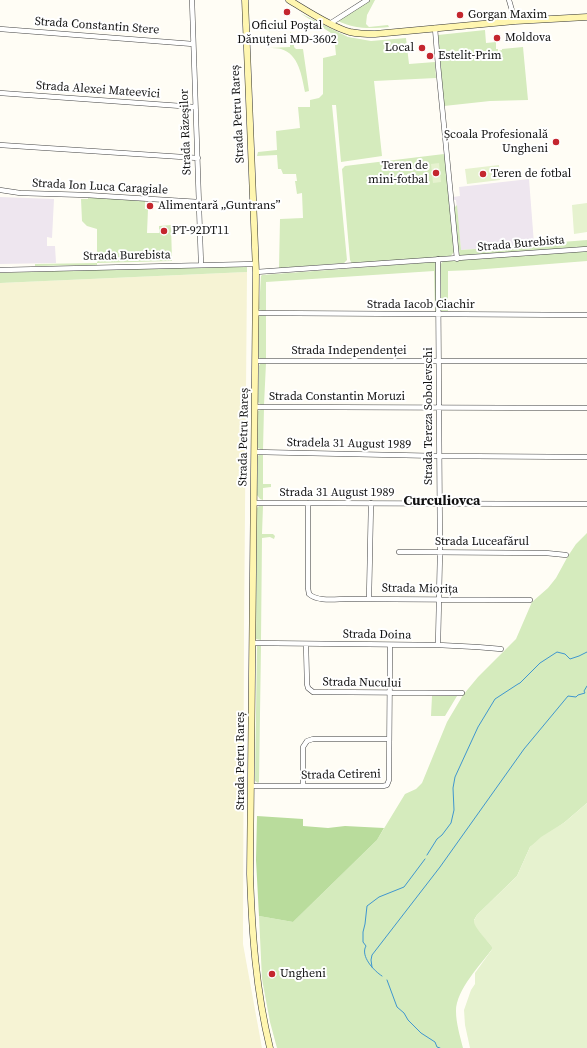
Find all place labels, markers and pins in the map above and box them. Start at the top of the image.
marker: Oficiul Poștal Dănuțeni MD-3602 [282,7,292,17]
place label: Gorgan Maxim [468,8,547,22]
marker: Gorgan Maxim [455,10,465,20]
place label: Oficiul Poștal Dănuțeni MD-3602 [237,19,337,47]
place label: Moldova [505,31,551,45]
marker: Moldova [492,33,502,43]
place label: Local [385,41,414,55]
marker: Local [417,43,427,53]
place label: Estelit-Prim [438,49,502,63]
marker: Estelit-Prim [425,51,435,61]
place label: Școala Profesională Ungheni [444,128,548,156]
marker: Școala Profesională Ungheni [551,137,561,147]
place label: Teren de mini-fotbal [368,159,428,187]
place label: Teren de fotbal [491,167,571,181]
marker: Teren de mini-fotbal [431,168,441,178]
marker: Teren de fotbal [478,169,488,179]
place label: Alimentară „Guntrans” [158,199,281,213]
marker: Alimentară „Guntrans” [145,201,155,211]
place label: PT-92DT11 [172,224,229,238]
marker: PT-92DT11 [159,226,169,236]
place label: Ungheni [280,967,326,981]
marker: Ungheni [267,969,277,979]

